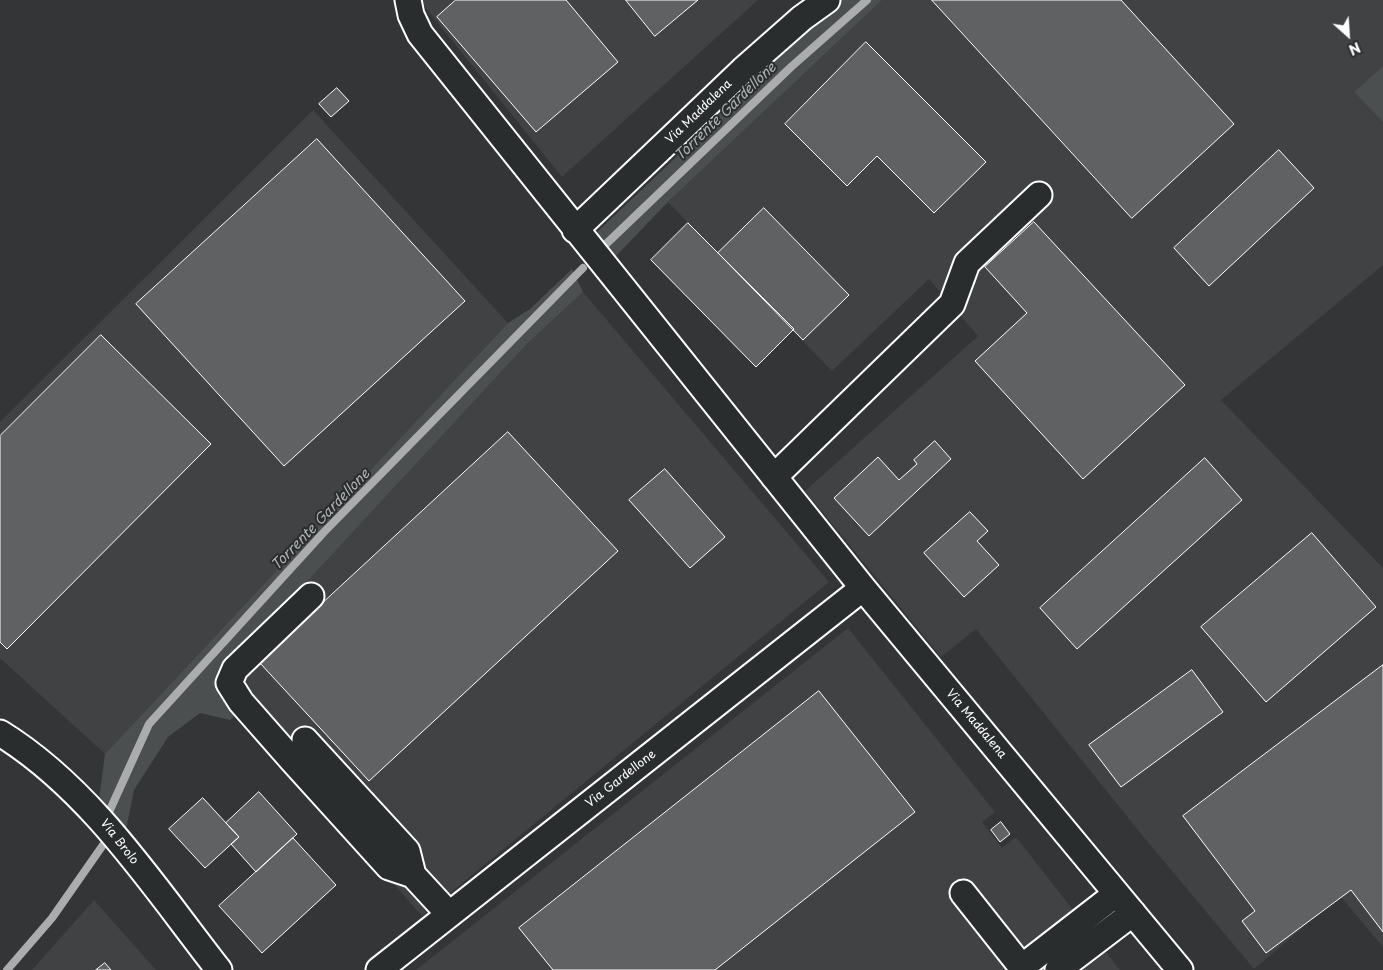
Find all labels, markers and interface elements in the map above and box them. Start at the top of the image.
north arrow [1323,10,1373,60]
text: N [1345,37,1364,61]
water label: Torrente Gardellone [672,59,780,165]
street label: Via Maddalena [663,77,735,147]
water label: Torrente Gardellone [268,466,374,574]
street label: Via Maddalena [943,686,1009,762]
street label: Via Gardellone [583,747,659,811]
street label: Via Brolo [97,817,141,867]

